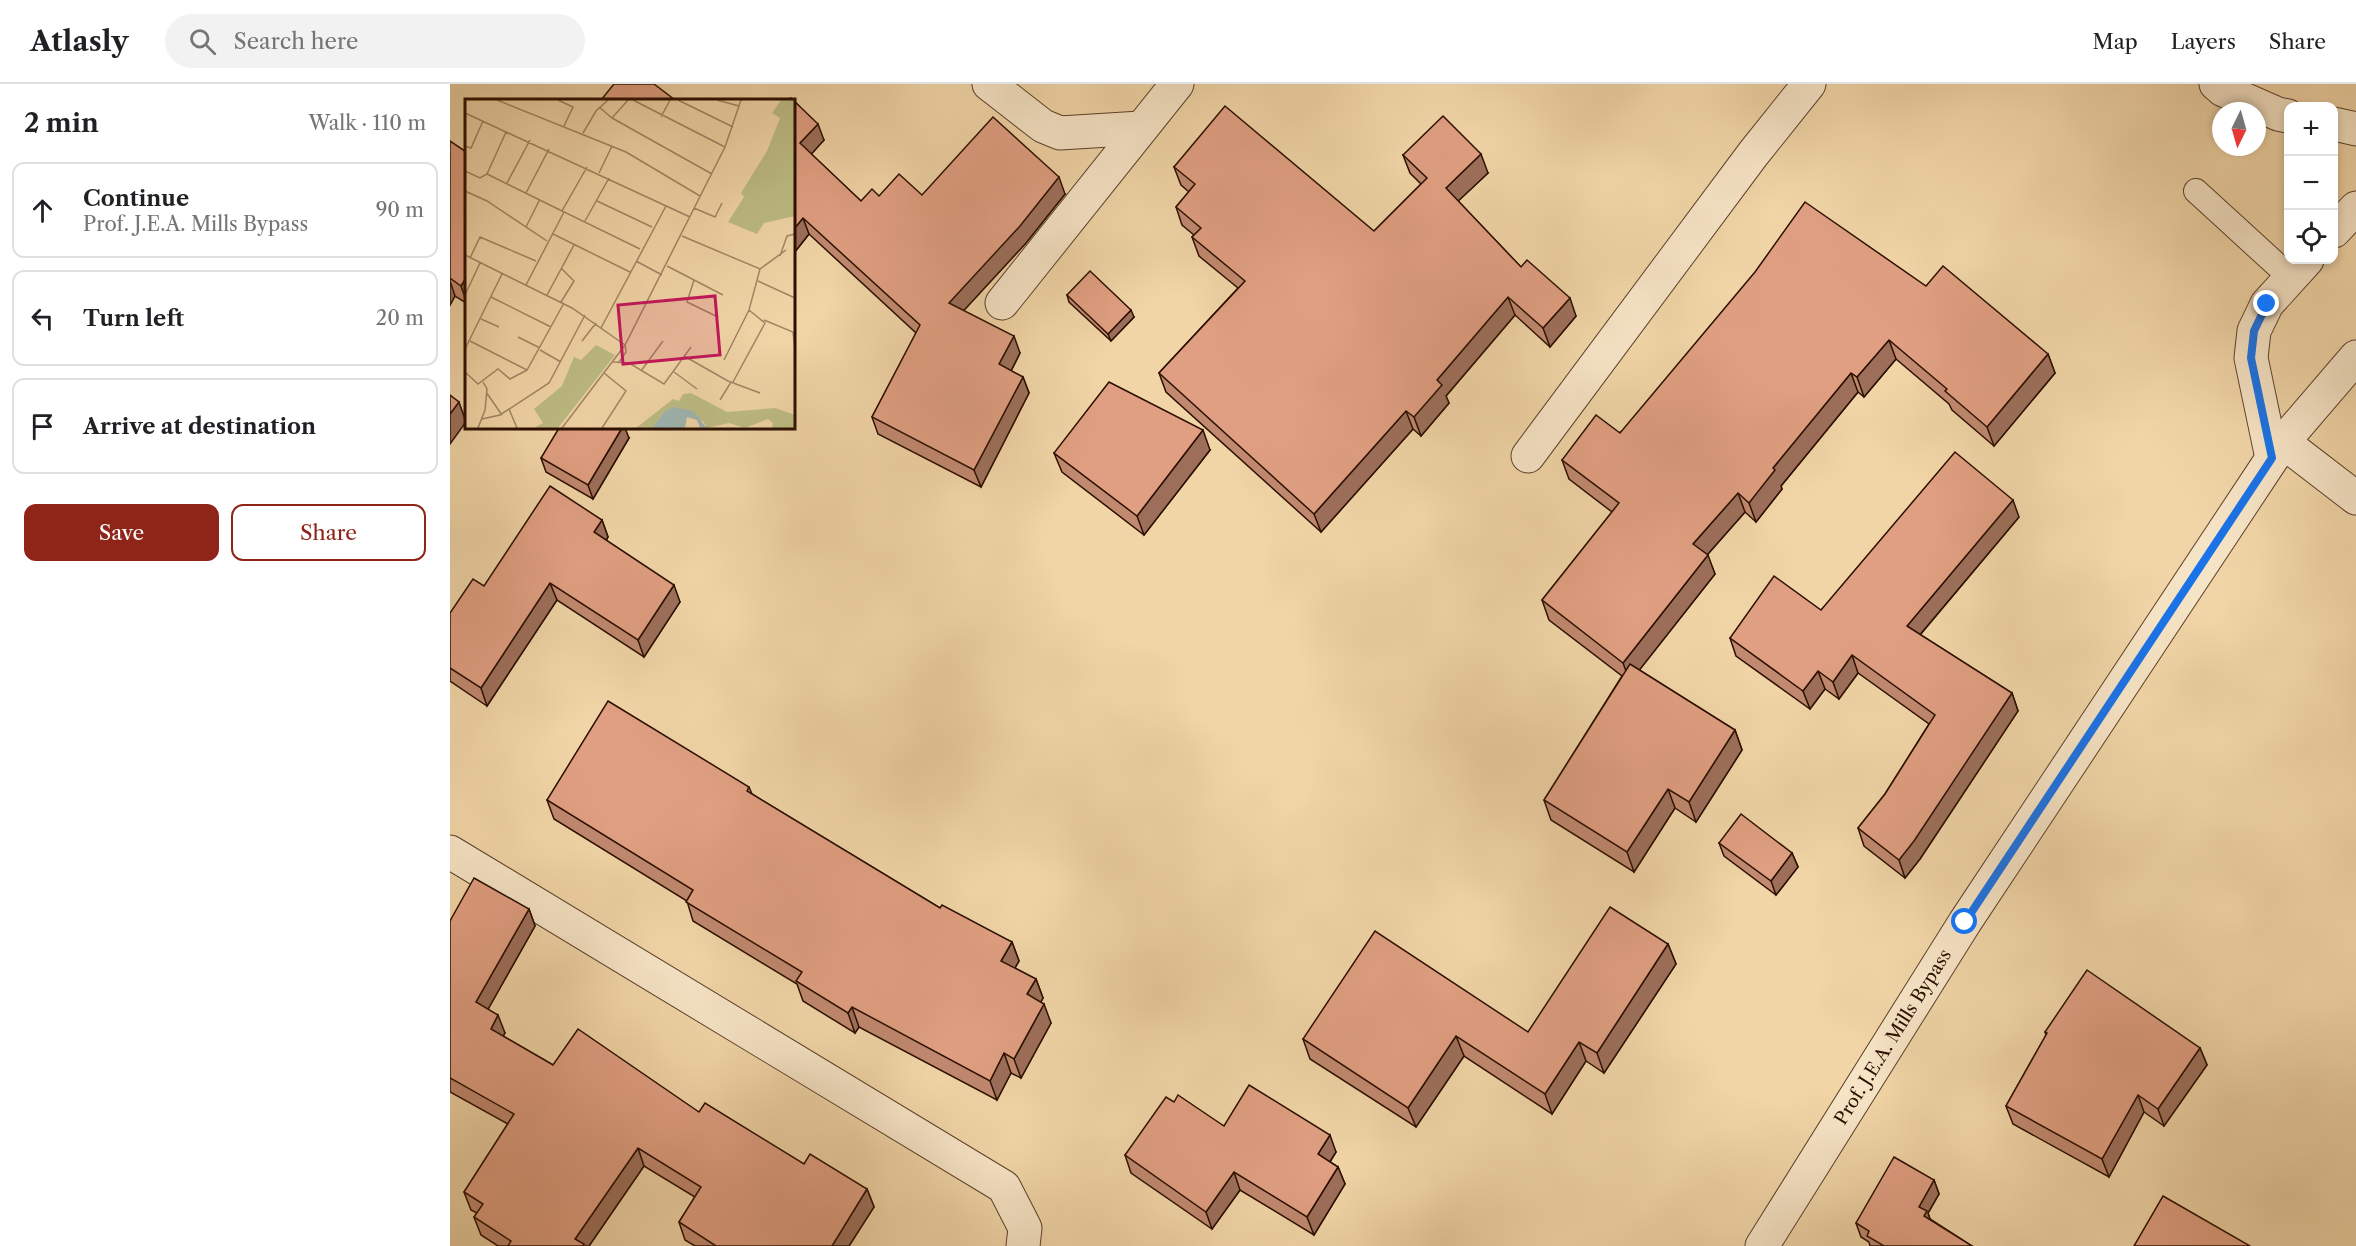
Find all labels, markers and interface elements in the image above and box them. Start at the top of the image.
search box [165,14,585,68]
text: Atlasly [30,24,129,58]
icon: search [186,25,219,58]
text: Search here [234,28,358,55]
text: Map [2093,29,2138,54]
text: Layers [2171,29,2236,54]
text: Share [2269,29,2326,54]
inset map [465,99,795,429]
north arrow [2212,102,2266,156]
map controls [2284,102,2338,264]
button: + [2284,102,2338,156]
text: 2 min [24,107,99,139]
text: Walk · 110 m [309,111,426,135]
button: − [2284,156,2338,210]
text: Continue [83,185,189,212]
icon: ahead [26,194,59,227]
text: 90 m [376,198,424,222]
button: locate [2284,210,2338,264]
text: Prof. J.E.A. Mills Bypass [83,212,308,236]
route end [2253,290,2279,316]
icon: left [26,302,59,335]
text: Turn left [83,305,184,332]
text: 20 m [376,306,424,330]
icon: arrive [26,410,59,443]
text: Arrive at destination [83,413,316,440]
button: Save [24,504,219,561]
button: Share [231,504,426,561]
route start [1951,908,1977,934]
street label: Prof. J.E.A. Mills Bypass [1830,945,1956,1129]

